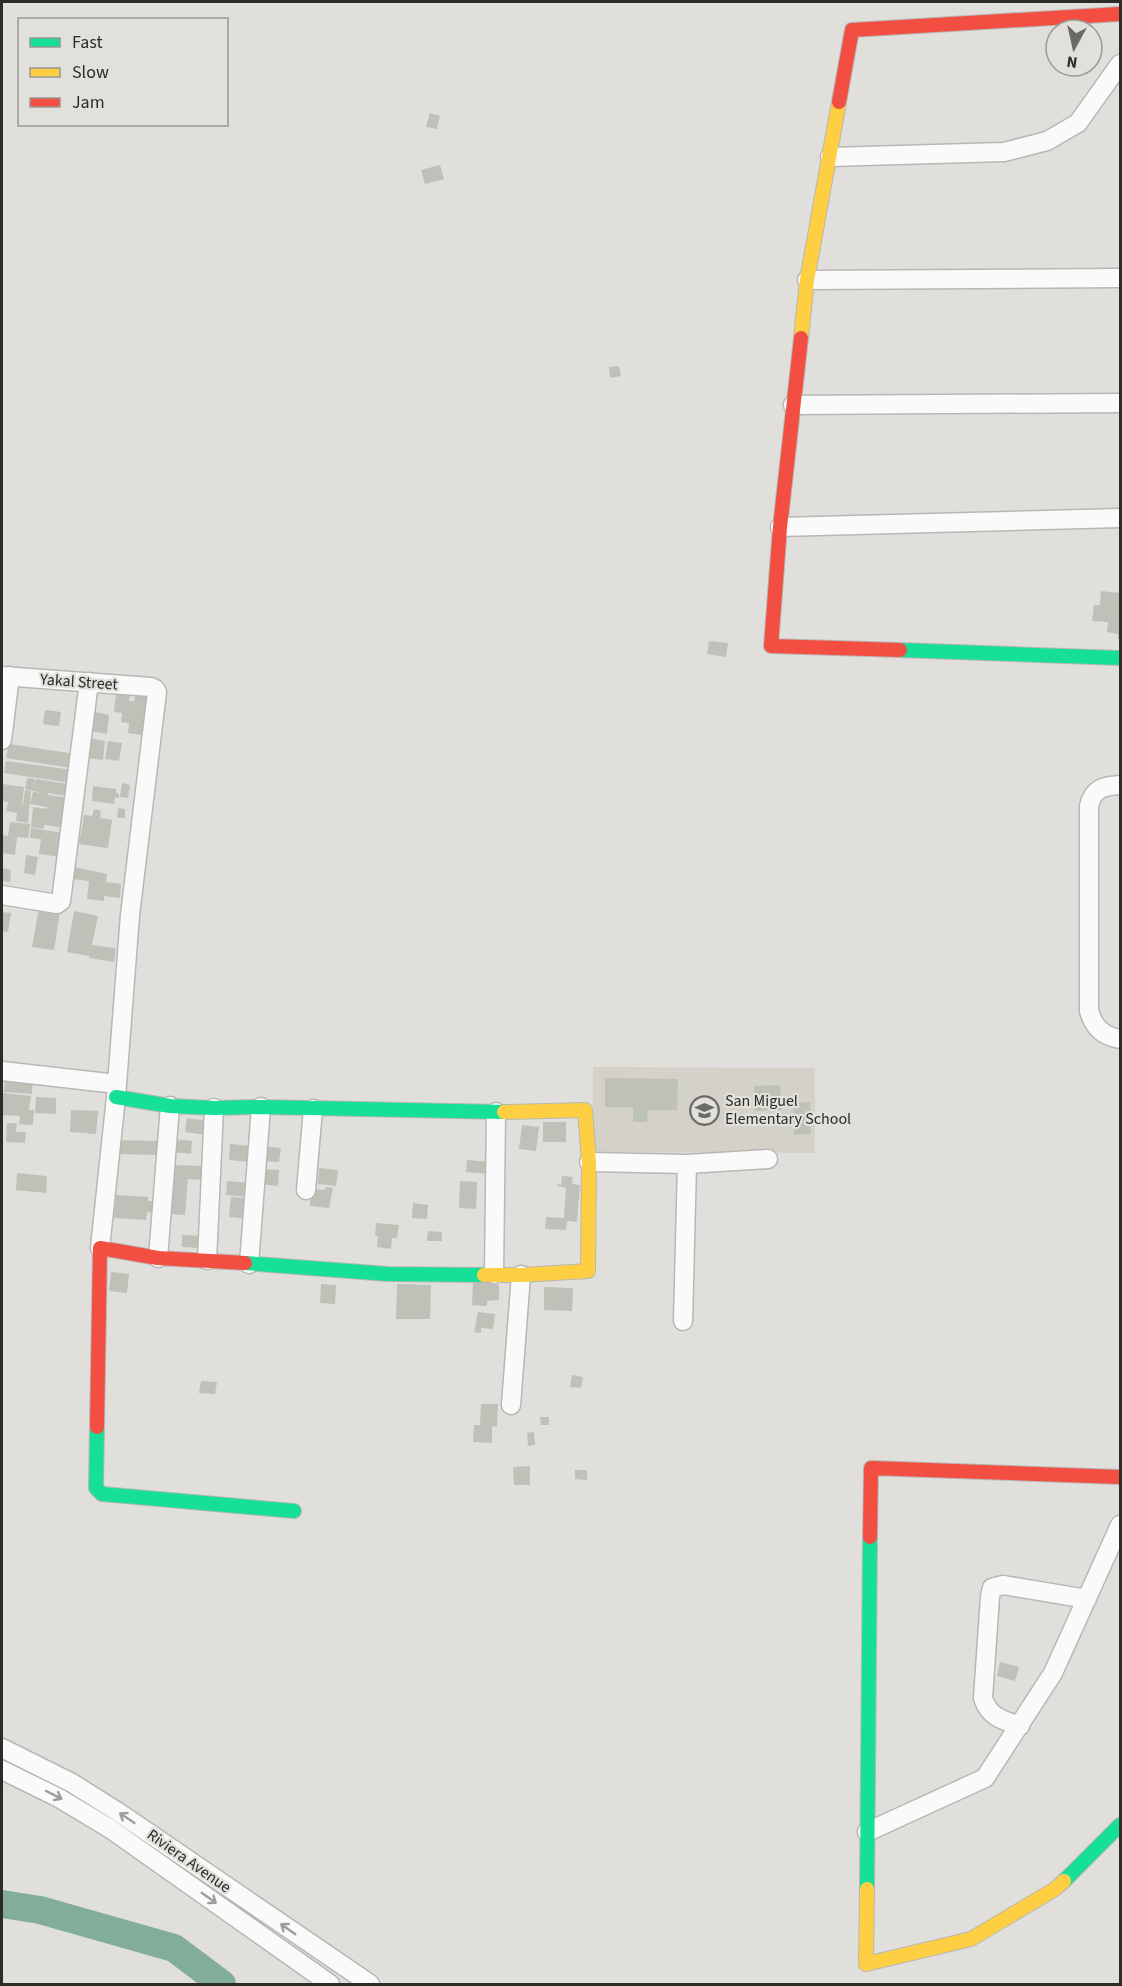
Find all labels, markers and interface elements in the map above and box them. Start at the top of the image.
legend [18,18,228,126]
north arrow [1044,18,1104,78]
text: Fast [72,30,103,55]
text: N [1065,50,1079,73]
text: Slow [72,60,109,85]
text: Jam [72,90,105,115]
street label: Yakal Street [38,668,119,696]
place label: San Miguel Elementary School [725,1090,851,1130]
school or university icon: San Miguel Elementary School [688,1094,720,1126]
one-way arrow [45,1790,63,1802]
one-way arrow [120,1812,136,1824]
street label: Riviera Avenue [142,1824,236,1898]
one-way arrow [200,1892,216,1904]
one-way arrow [280,1923,296,1935]

